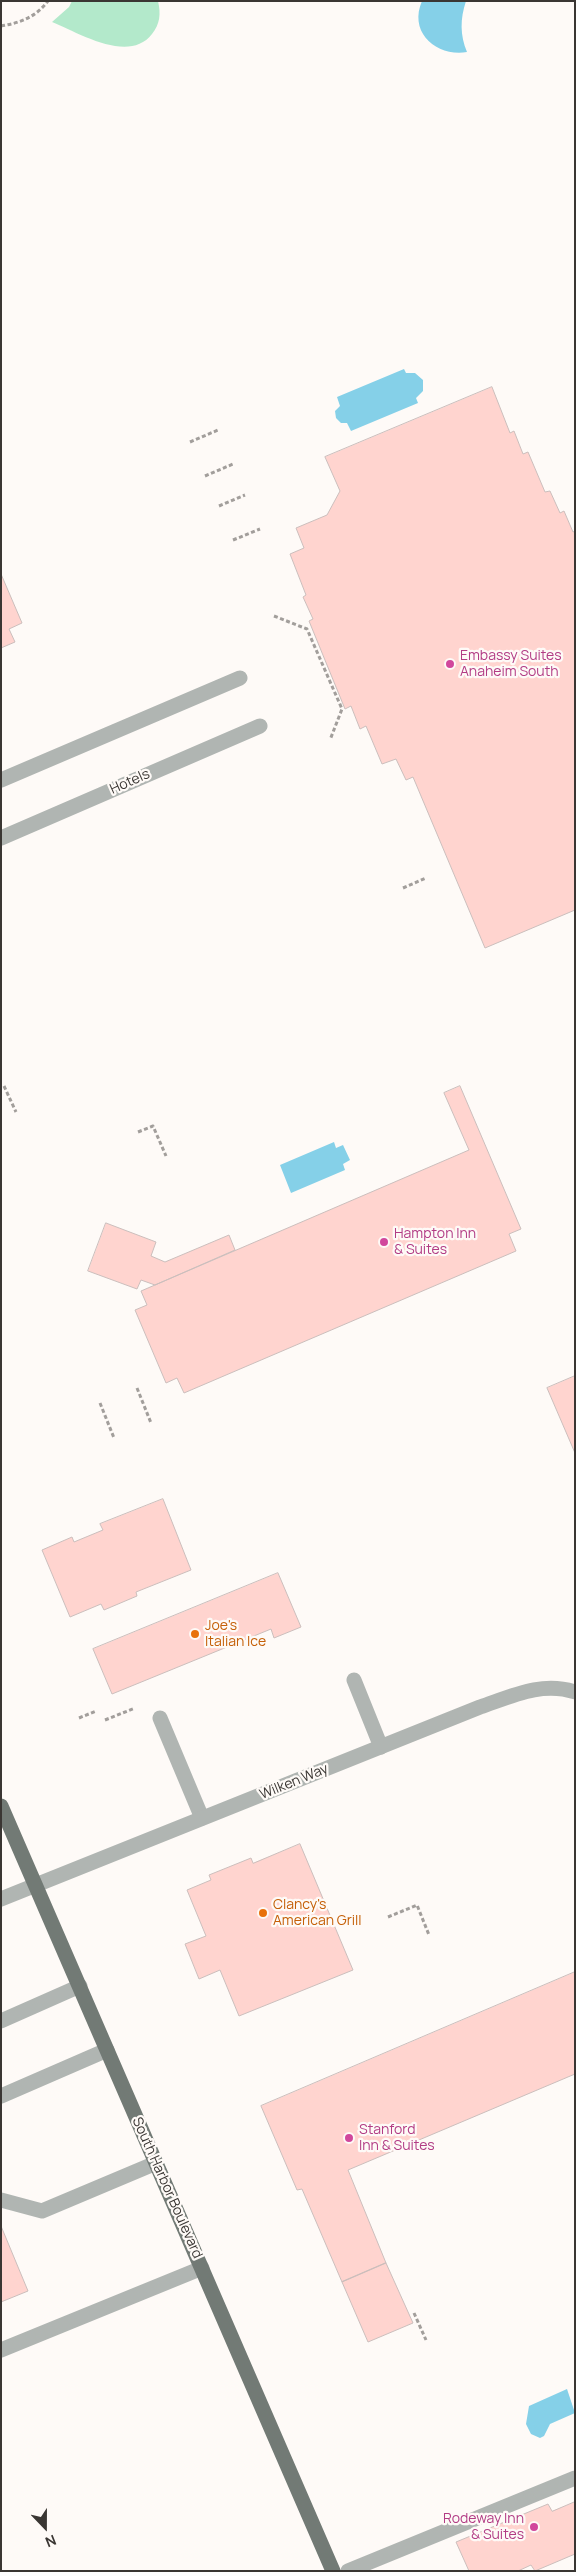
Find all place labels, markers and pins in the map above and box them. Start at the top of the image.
place label: Embassy Suites Anaheim South [460,648,562,680]
marker: Embassy Suites Anaheim South [444,658,456,670]
place label: Hampton Inn & Suites [394,1226,476,1258]
marker: Hampton Inn & Suites [378,1236,390,1248]
place label: Joe's Italian Ice [205,1618,266,1650]
marker: Joe's Italian Ice [189,1628,201,1640]
place label: Clancy's American Grill [273,1897,362,1930]
marker: Clancy's American Grill [257,1907,269,1919]
place label: Stanford Inn & Suites [359,2122,435,2154]
marker: Stanford Inn & Suites [343,2132,355,2144]
place label: Rodeway Inn & Suites [443,2511,524,2544]
marker: Rodeway Inn & Suites [528,2521,540,2533]

